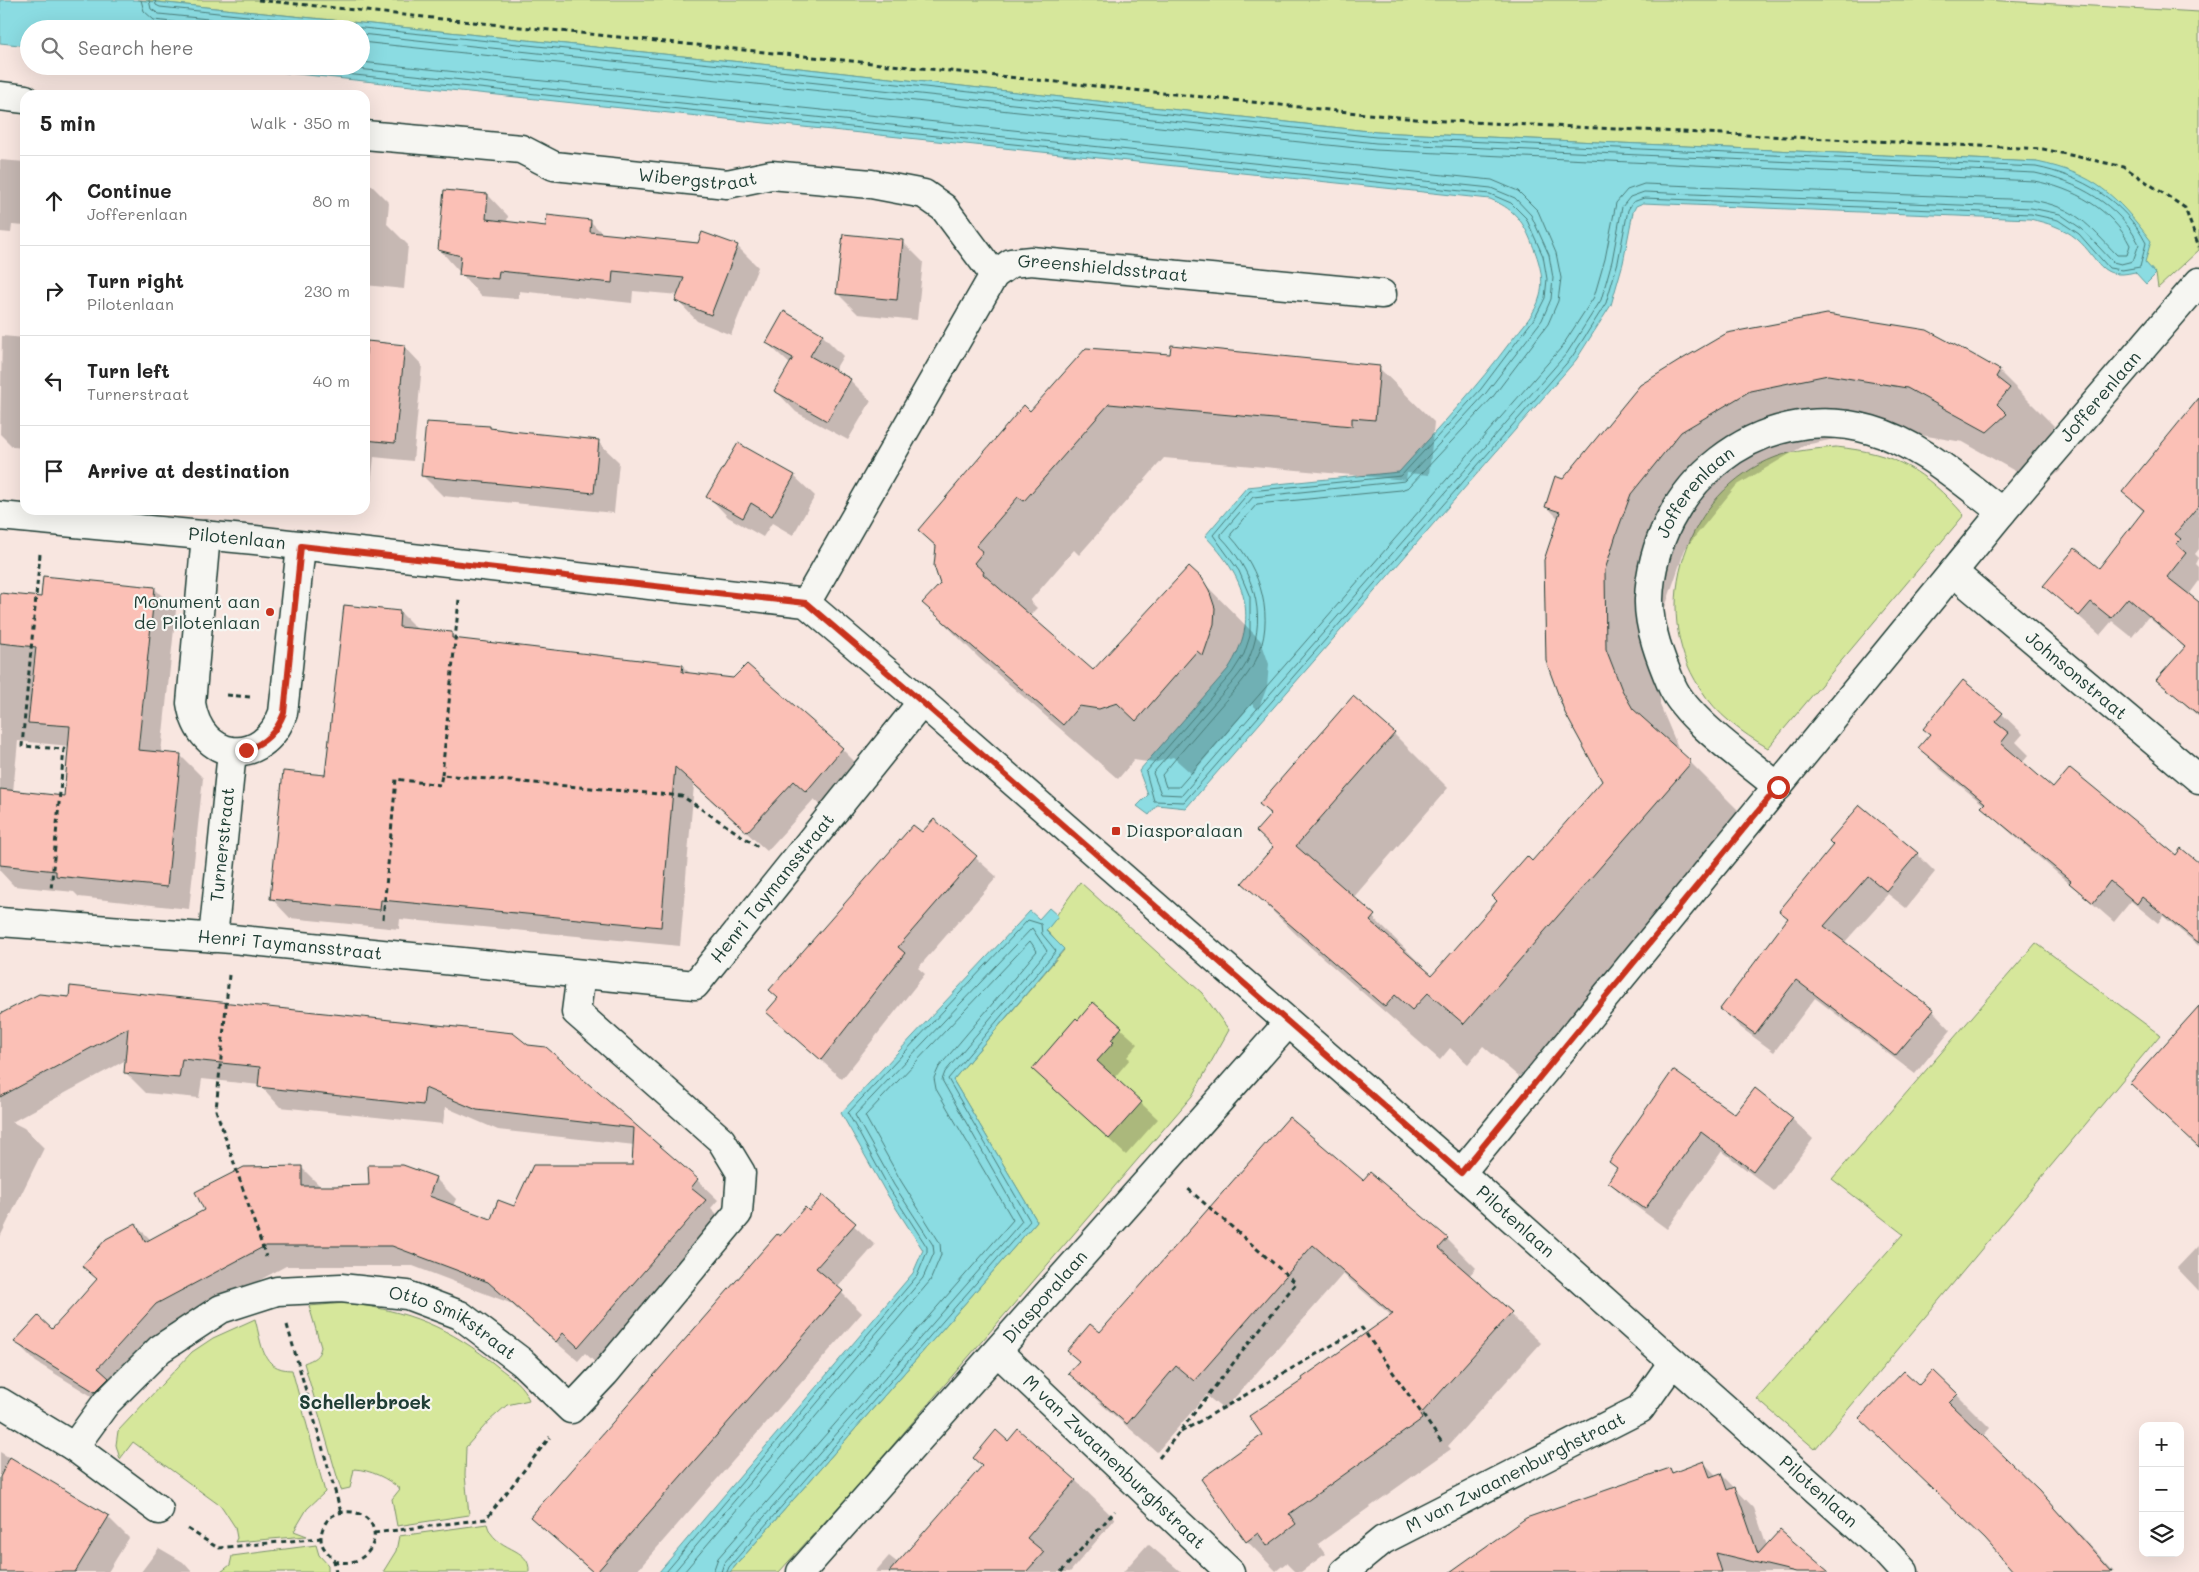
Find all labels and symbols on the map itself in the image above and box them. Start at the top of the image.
street label: Wibergstraat [637,162,759,195]
street label: Greenshieldsstraat [1016,248,1189,287]
street label: Jofferenlaan [2054,345,2146,447]
street label: Jofferenlaan [1650,440,1738,541]
street label: Pilotenlaan [187,521,287,554]
place label: Monument aan de Pilotenlaan [134,589,260,634]
marker: Monument aan de Pilotenlaan [264,606,276,618]
street label: Johnsonstraat [2021,625,2133,725]
route end [235,739,258,762]
route start [1767,776,1790,799]
street label: Turnerstraat [204,786,239,903]
street label: Henri Taymansstraat [705,808,839,967]
place label: Diasporalaan [1126,818,1243,842]
marker: Diasporalaan [1110,825,1122,837]
street label: Henri Taymansstraat [197,924,384,965]
street label: Pilotenlaan [1472,1179,1561,1262]
street label: Diasporalaan [997,1244,1092,1348]
street label: Otto Smikstraat [388,1280,522,1365]
street label: M van Zwaanenburghstraat [1018,1369,1211,1554]
district label: Schellerbroek [299,1389,431,1414]
street label: M van Zwaanenburghstraat [1401,1406,1629,1538]
street label: Pilotenlaan [1775,1449,1864,1532]

